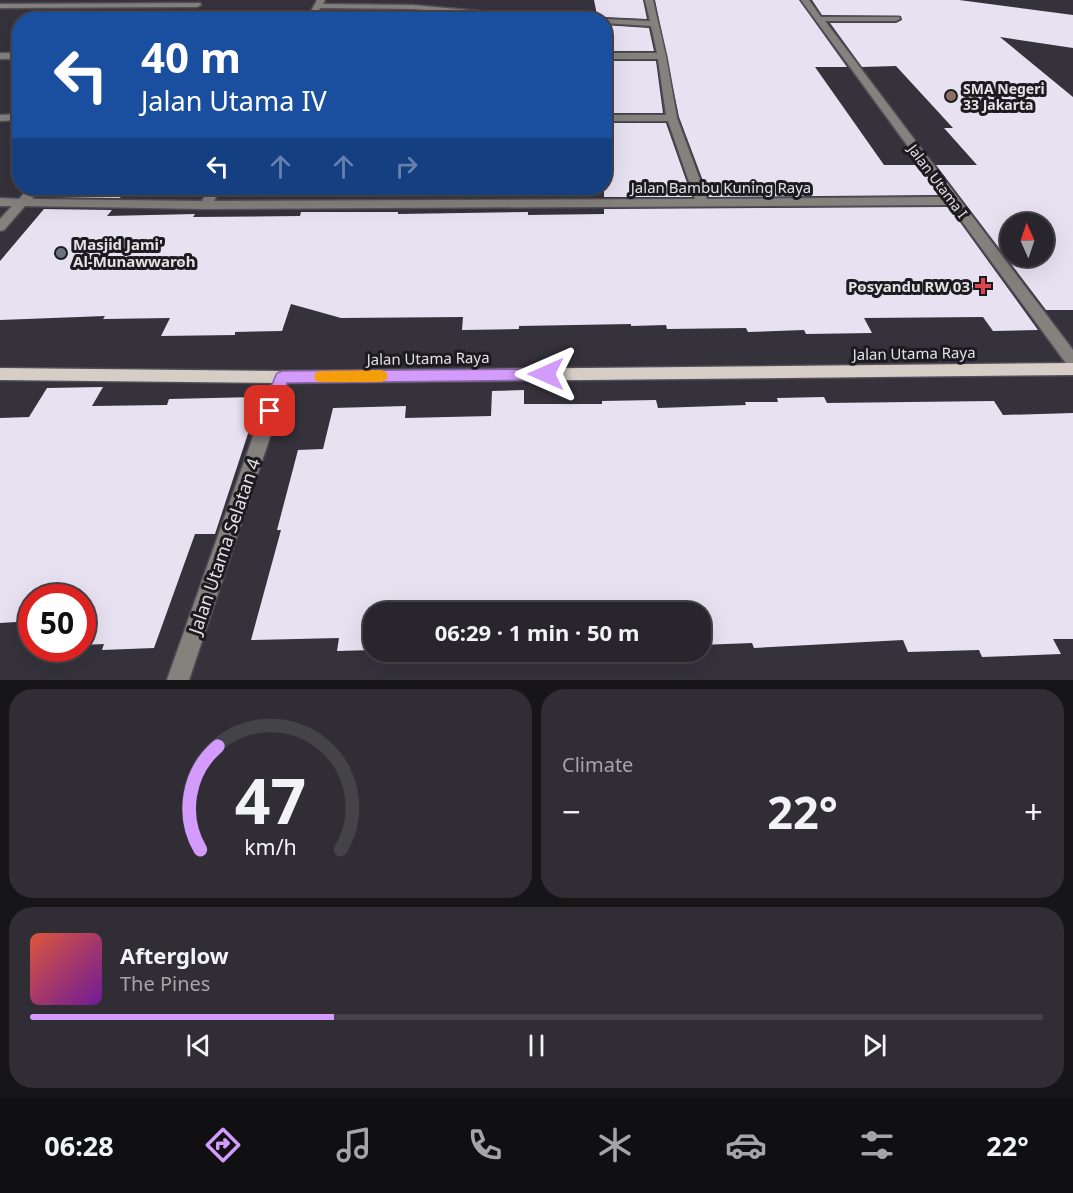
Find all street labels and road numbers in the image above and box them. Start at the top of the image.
street label: Jalan Utama I [903,139,972,222]
street label: Jalan Bambu Kuning Raya [629,177,811,197]
street label: Jalan Utama Raya [850,342,976,364]
street label: Jalan Utama Raya [364,347,490,369]
street label: Jalan Utama Selatan 4 [182,455,265,639]

